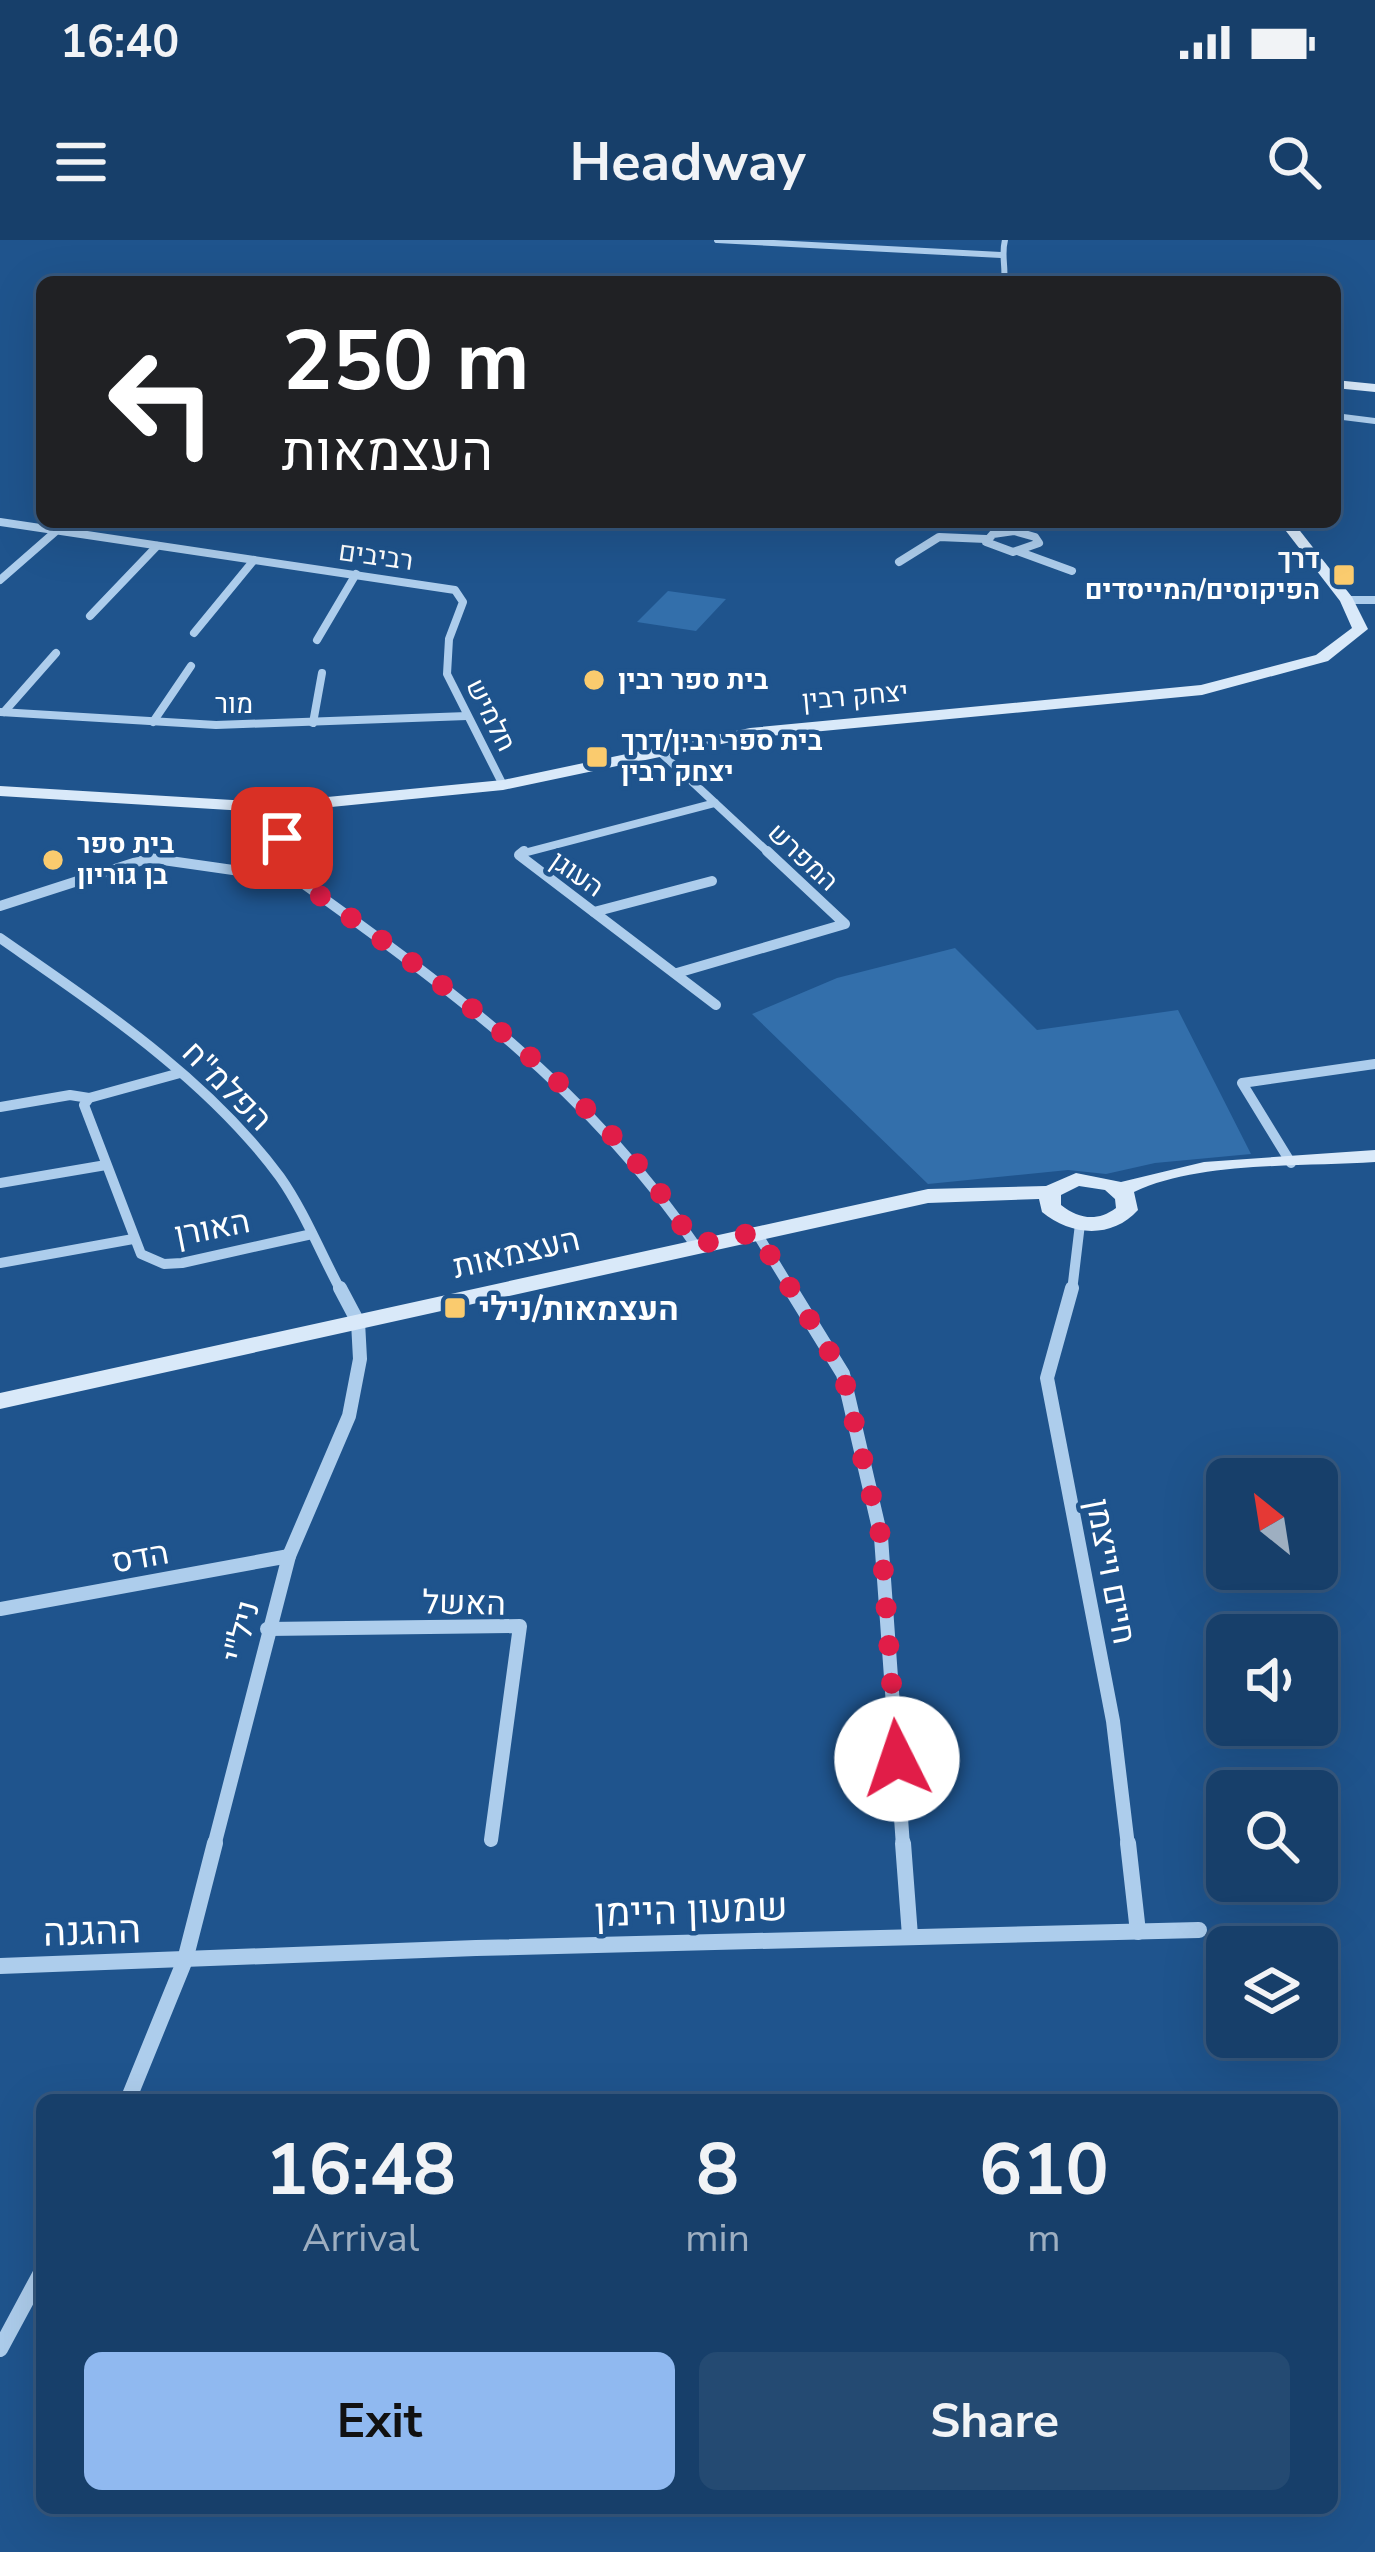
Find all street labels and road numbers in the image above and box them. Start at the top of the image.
street label: רביבים [336,533,416,580]
street label: חלמיש [457,673,525,758]
street label: יצחק רבין [800,673,910,720]
street label: מור [215,686,253,723]
street label: המפרש [759,815,846,900]
street label: העוגן [542,843,611,906]
street label: הפלמ"ח [172,1031,282,1141]
street label: האורן [171,1199,254,1258]
street label: העצמאות [448,1217,584,1290]
street label: חיים וייצמן [1074,1495,1147,1648]
street label: הדס [108,1530,173,1585]
street label: האשל [422,1580,506,1627]
street label: ניל"י [212,1596,271,1667]
street label: שמעון היימן [593,1881,789,1940]
street label: ההגנה [42,1903,142,1960]

